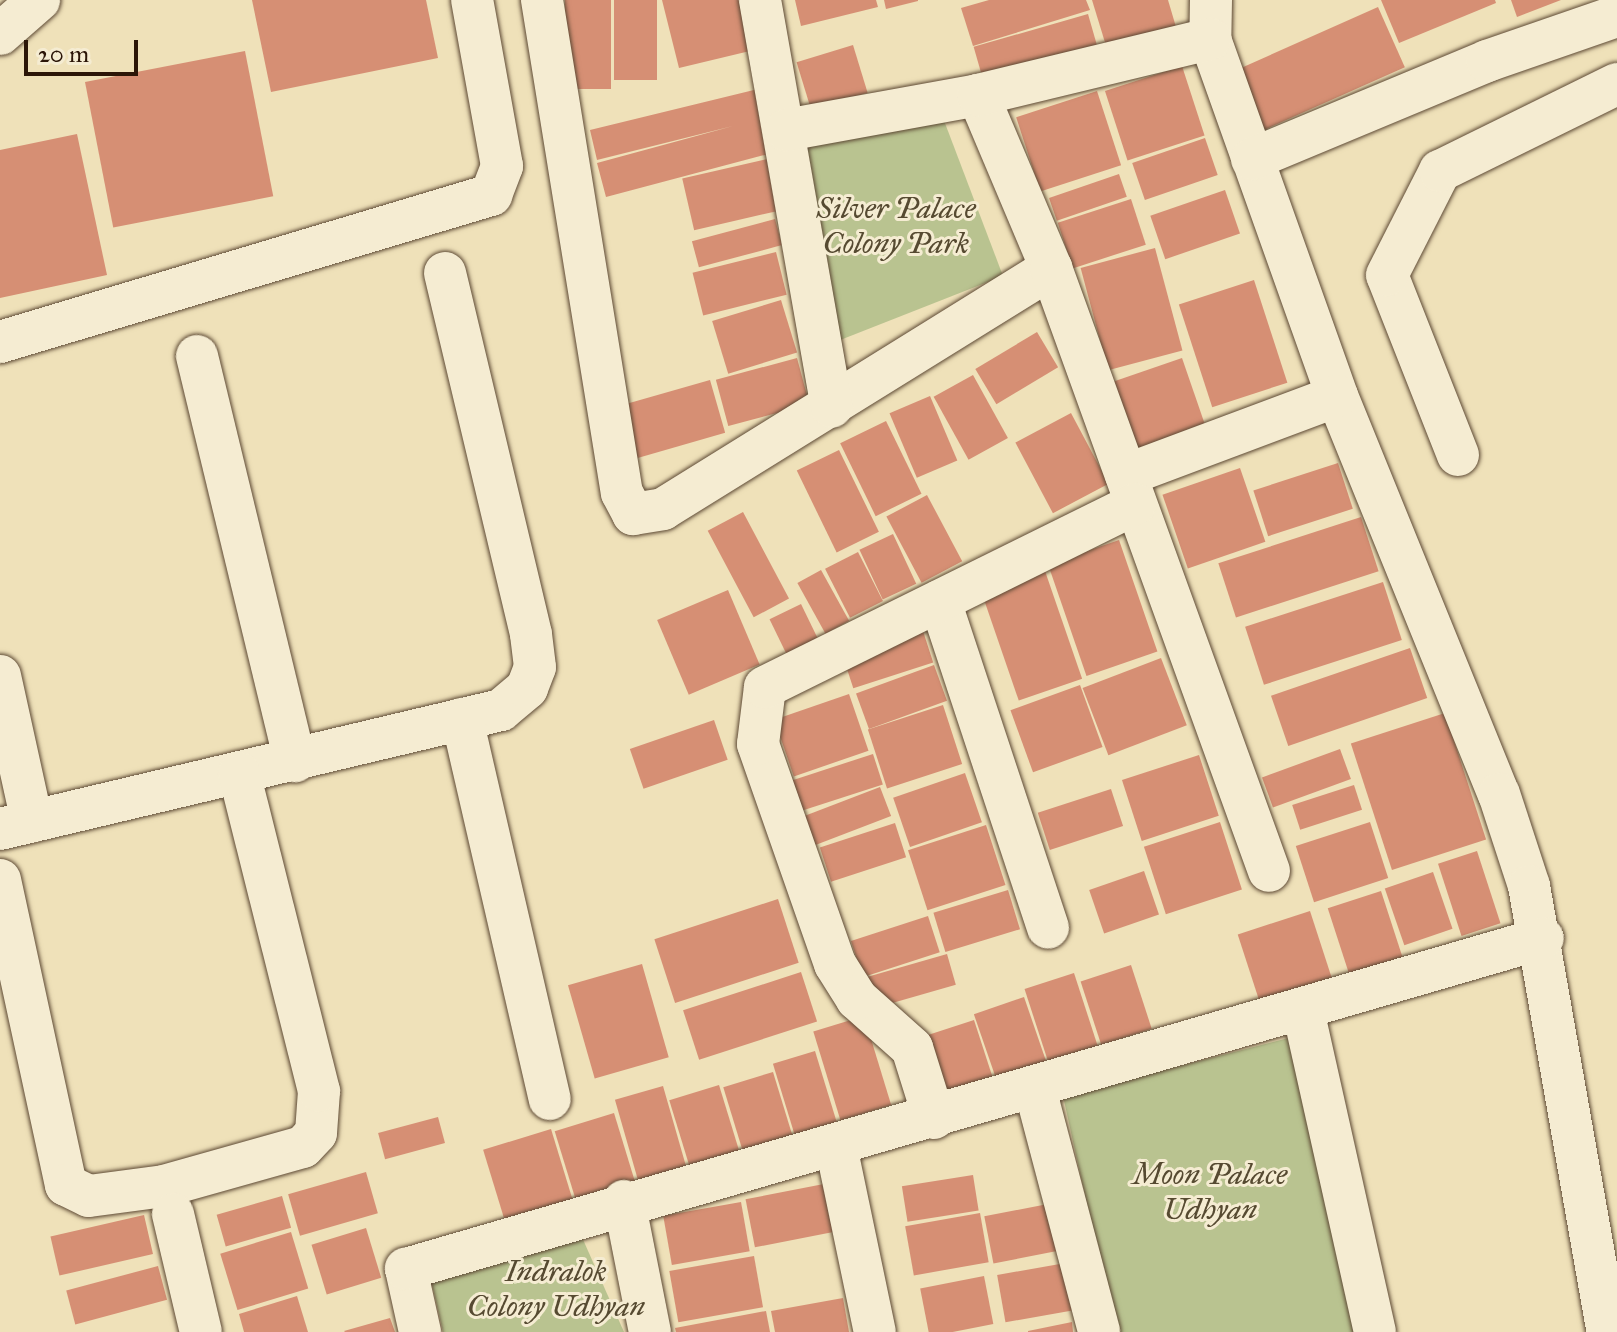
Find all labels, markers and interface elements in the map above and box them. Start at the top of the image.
scale bar [28,24,142,74]
text: 20 m [38,39,89,69]
park label: Silver Palace Colony Park [816,190,976,260]
park label: Moon Palace Udhyan [1133,1156,1287,1226]
park label: Indralok Colony Udhyan [467,1253,645,1324]

